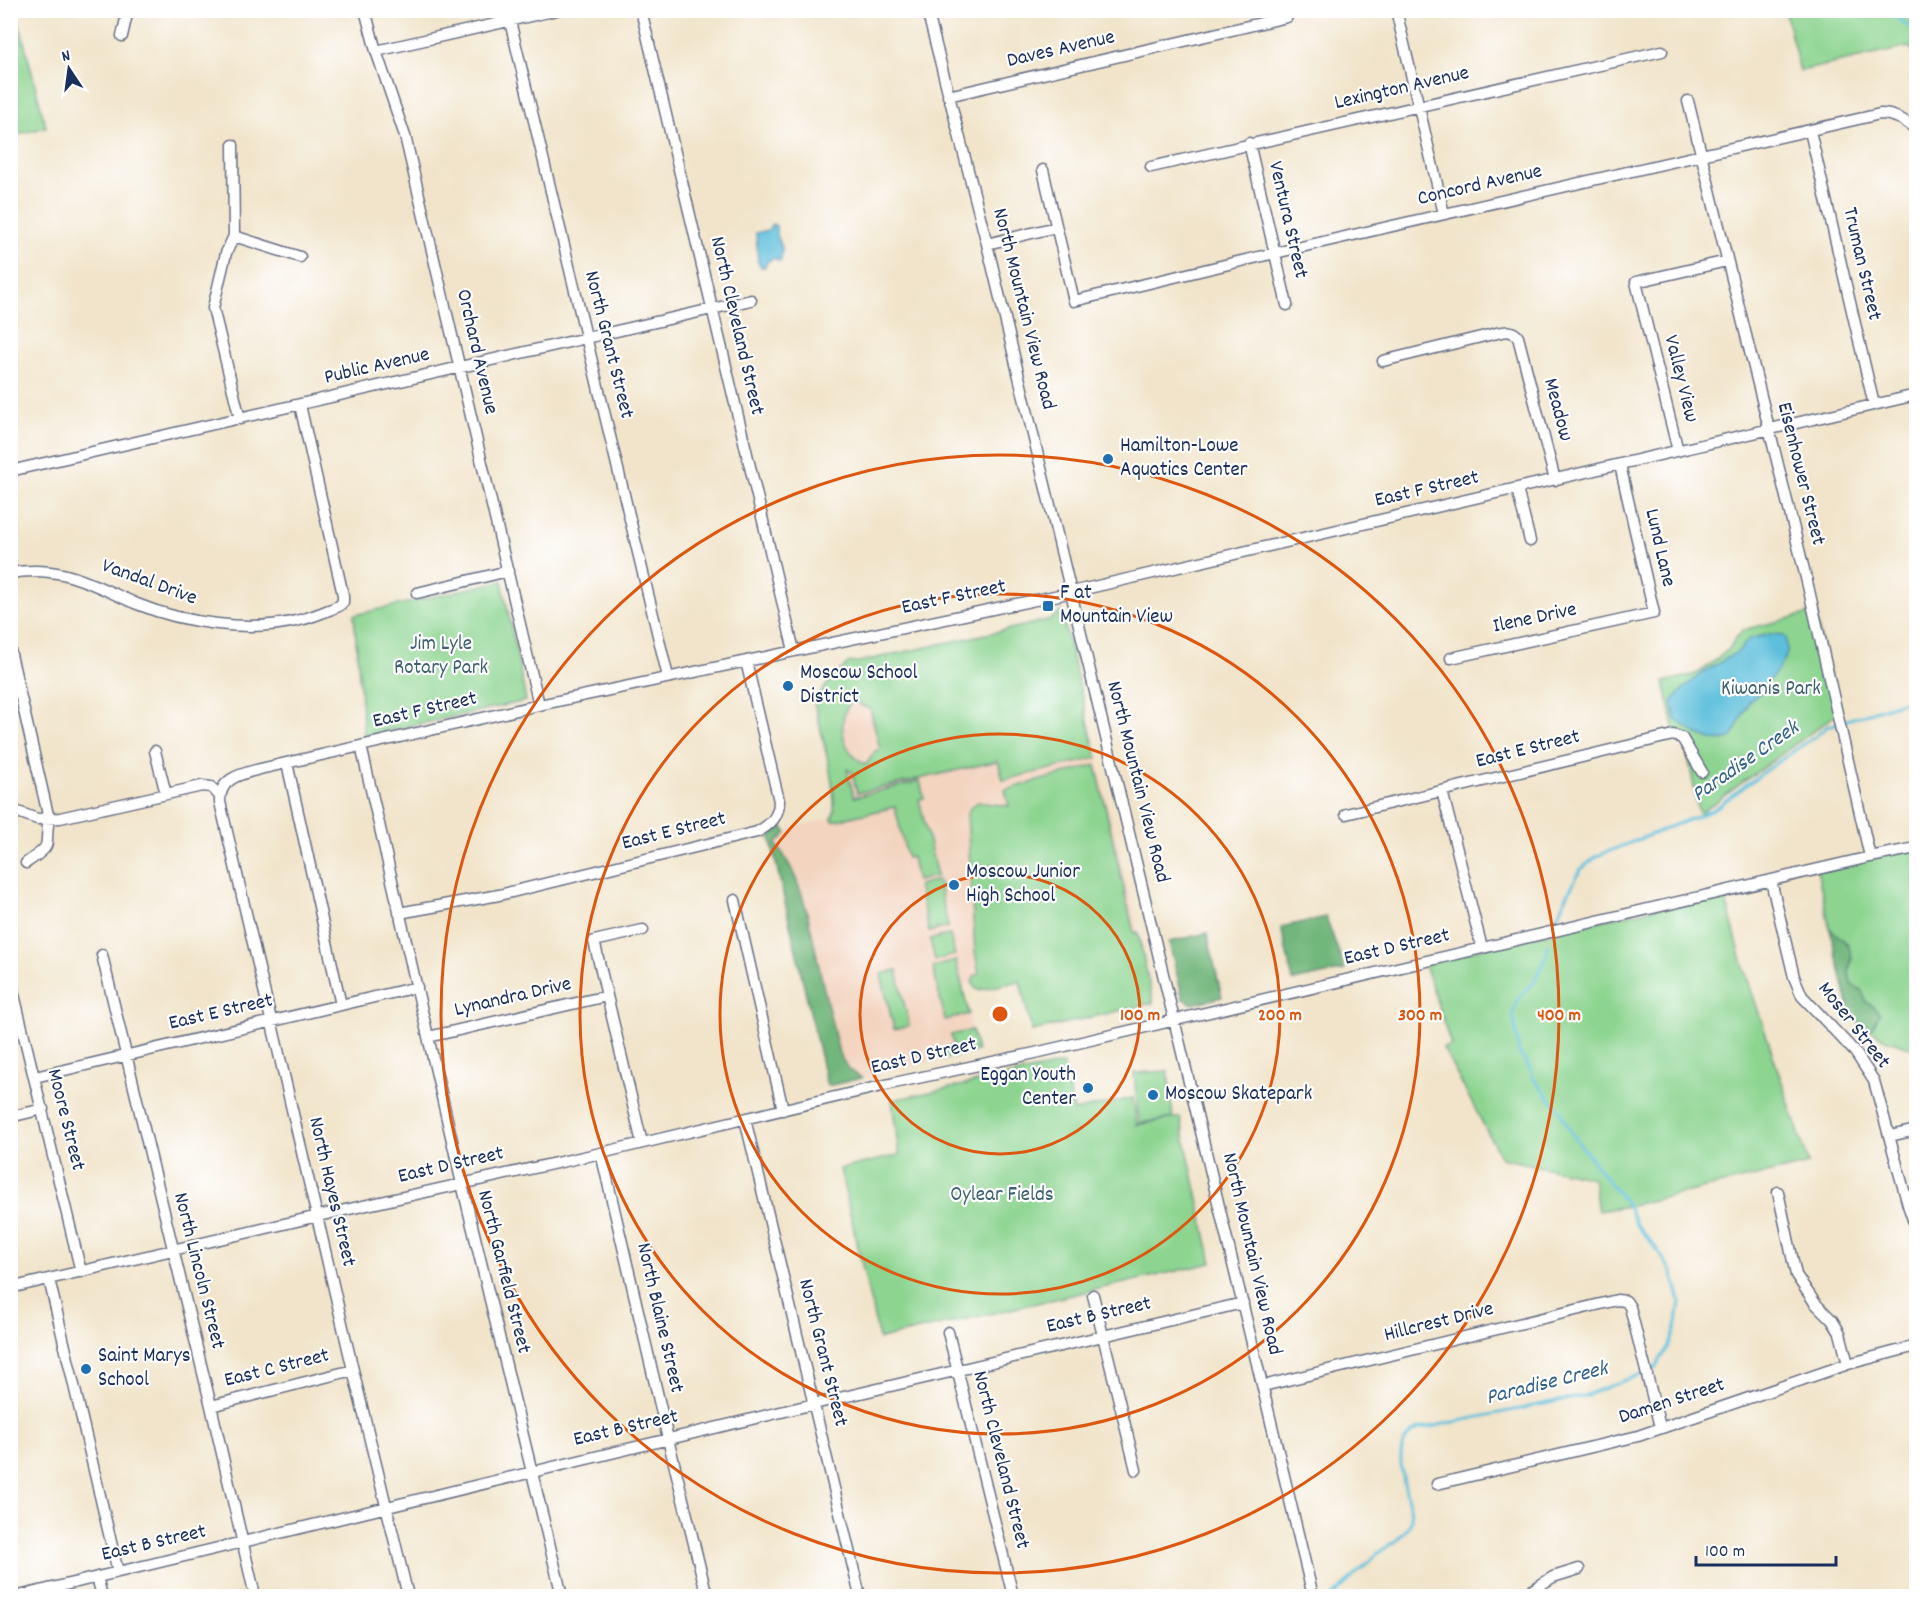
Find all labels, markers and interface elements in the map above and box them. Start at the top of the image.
street label: Daves Avenue [1004,23,1118,77]
north arrow [39,39,99,99]
text: N [60,45,73,69]
street label: Lexington Avenue [1332,59,1472,119]
street label: Concord Avenue [1415,157,1545,215]
street label: Ventura Street [1259,158,1315,282]
street label: North Mountain View Road [983,205,1063,413]
street label: Truman Street [1833,205,1889,324]
street label: North Cleveland Street [701,234,771,419]
street label: North Grant Street [575,268,641,422]
street label: Orchard Avenue [447,286,505,418]
street label: Valley View [1655,332,1705,426]
street label: Public Avenue [321,340,433,394]
street label: Meadow [1534,375,1580,445]
street label: Eisenhower Street [1768,399,1832,549]
place label: Hamilton-Lowe Aquatics Center [1120,432,1248,486]
marker: Hamilton-Lowe Aquatics Center [1101,452,1115,466]
street label: East F Street [1372,463,1482,517]
street label: Lund Lane [1635,506,1683,590]
street label: Vandal Drive [97,552,201,614]
street label: East F Street [899,572,1009,624]
place label: F at Mountain View [1060,579,1173,633]
street label: Ilene Drive [1490,595,1580,643]
marker: F at Mountain View [1041,599,1055,613]
park label: Jim Lyle Rotary Park [394,630,488,684]
place label: Moscow School District [800,659,918,713]
park label: Kiwanis Park [1721,675,1821,705]
street label: North Mountain View Road [1097,678,1177,886]
marker: Moscow School District [781,679,795,693]
street label: East F Street [370,684,480,738]
water label: Paradise Creek [1686,712,1808,810]
street label: East E Street [1473,723,1583,777]
street label: East E Street [619,805,729,859]
place label: Moscow Junior High School [966,858,1080,912]
marker: Moscow Junior High School [947,878,961,892]
street label: East D Street [1341,921,1453,975]
street label: Lynandra Drive [452,970,574,1026]
street label: Moser Street [1809,976,1897,1076]
street label: East E Street [166,986,276,1040]
centre of rings [990,1004,1010,1024]
text: 100 m [1120,1004,1160,1029]
text: 200 m [1258,1004,1302,1029]
text: 300 m [1398,1004,1442,1029]
text: 400 m [1537,1004,1581,1029]
street label: East D Street [868,1030,980,1084]
place label: Eggan Youth Center [980,1061,1076,1115]
street label: Moore Street [38,1066,92,1174]
place label: Moscow Skatepark [1165,1080,1312,1110]
marker: Eggan Youth Center [1081,1081,1095,1095]
marker: Moscow Skatepark [1146,1088,1160,1102]
street label: North Hayes Street [299,1114,363,1270]
street label: East D Street [395,1139,507,1193]
street label: North Mountain View Road [1213,1150,1289,1358]
park label: Oylear Fields [950,1181,1054,1211]
street label: North Garfield Street [468,1187,538,1357]
street label: North Lincoln Street [164,1190,232,1353]
street label: North Blaine Street [627,1240,691,1396]
street label: North Grant Street [789,1276,855,1430]
street label: East B Street [1044,1289,1155,1343]
street label: Hillcrest Drive [1381,1295,1497,1351]
street label: East C Street [221,1341,333,1396]
place label: Saint Marys School [98,1342,191,1396]
water label: Paradise Creek [1483,1353,1613,1414]
marker: Saint Marys School [79,1362,93,1376]
street label: North Cleveland Street [963,1368,1037,1552]
street label: Damen Street [1615,1371,1729,1433]
street label: East B Street [571,1402,682,1456]
street label: East B Street [99,1517,210,1571]
scale bar [1696,1529,1836,1567]
text: 100 m [1705,1540,1745,1565]

